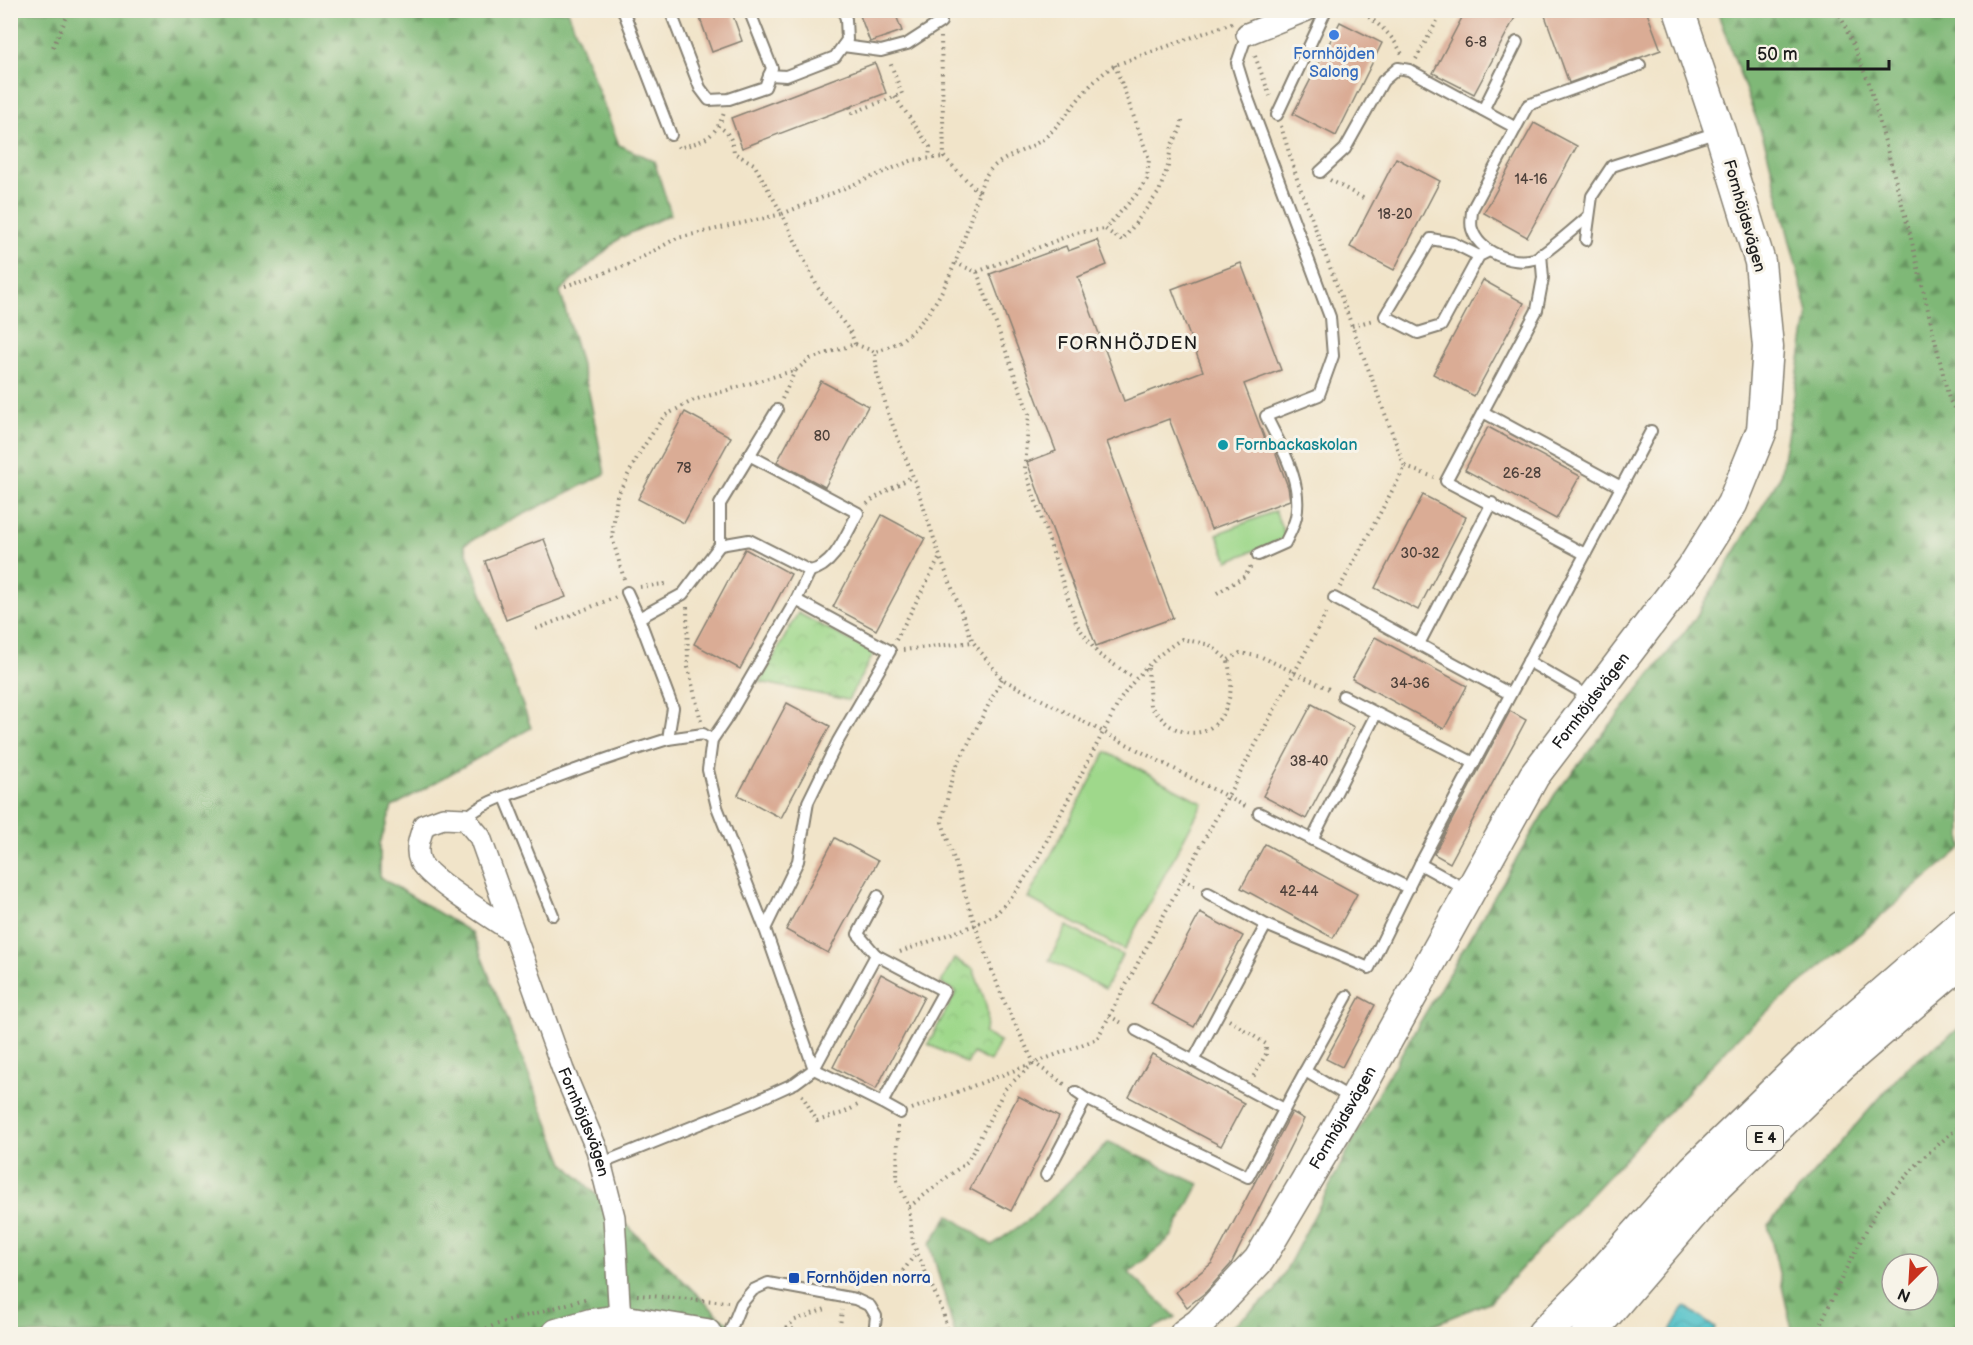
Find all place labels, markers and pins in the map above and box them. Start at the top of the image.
marker: Fornhöjden Salong [1327,28,1341,42]
place label: Fornhöjden Salong [1293,45,1375,82]
place label: Fornbackaskolan [1235,436,1357,455]
marker: Fornbackaskolan [1216,438,1230,452]
place label: Fornhöjden norra [806,1269,931,1288]
marker: Fornhöjden norra [787,1271,801,1285]

